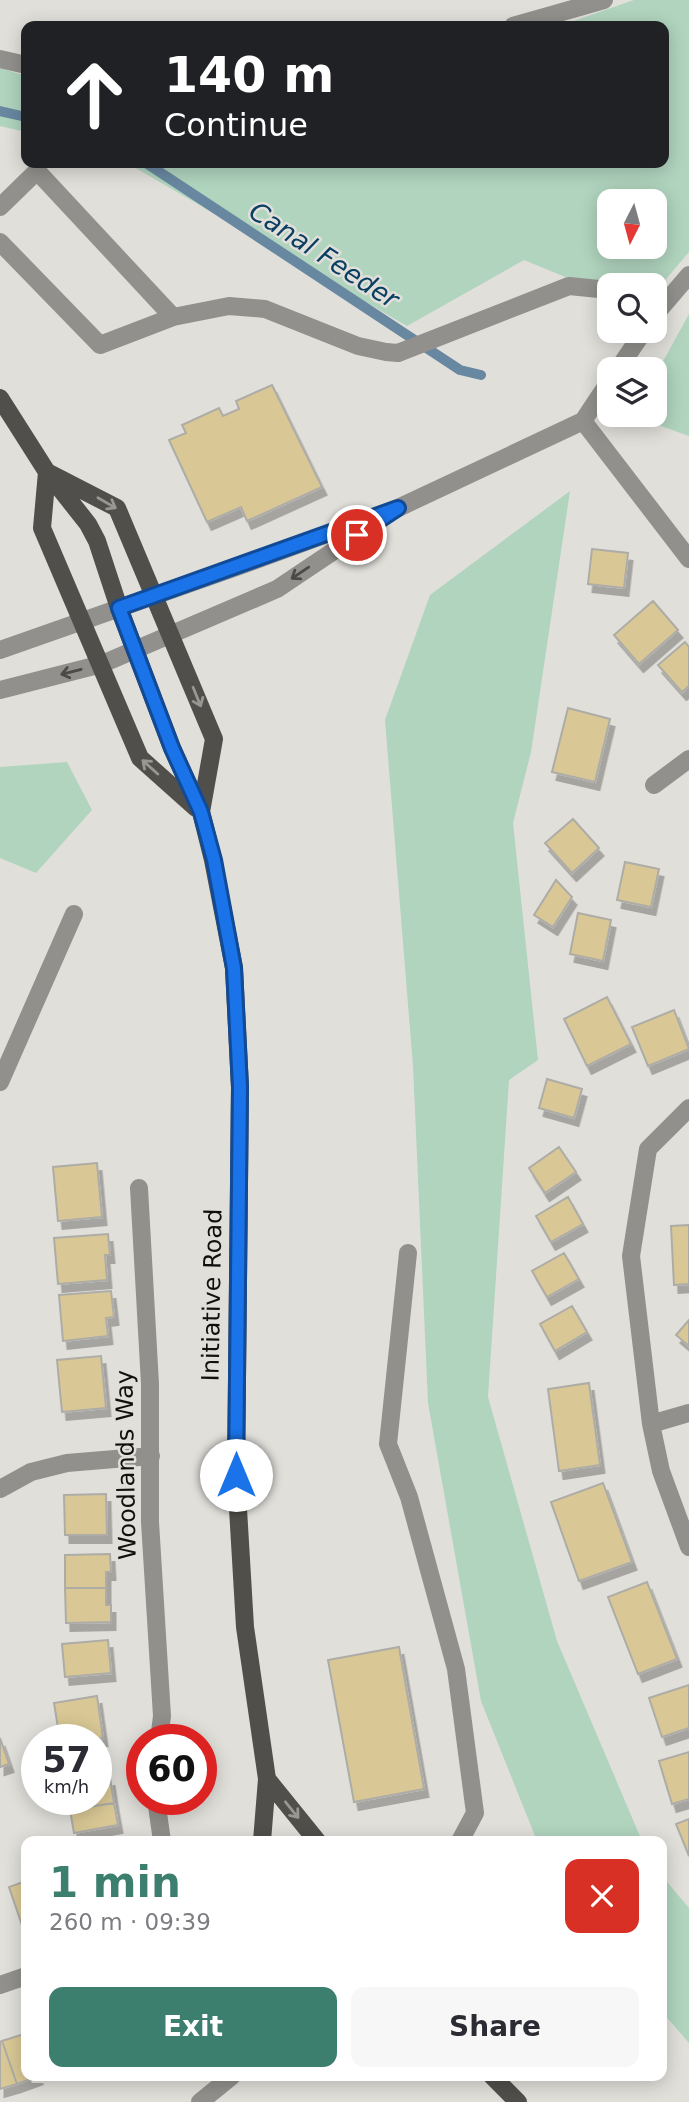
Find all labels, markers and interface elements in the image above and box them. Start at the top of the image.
text: 140 m [164,47,334,104]
icon: ahead [49,49,140,140]
text: Continue [164,106,308,144]
north arrow [597,189,667,259]
map controls [597,189,667,427]
water label: Canal Feeder [244,196,406,316]
button: search [597,273,667,343]
button: layers [597,357,667,427]
one-way arrow [97,496,117,510]
pin [327,505,387,565]
icon: arrive [338,516,376,554]
one-way arrow [291,566,310,581]
one-way arrow [61,666,83,679]
one-way arrow [191,686,204,708]
one-way arrow [141,759,159,775]
street label: Initiative Road [196,1208,228,1382]
street label: Woodlands Way [110,1370,142,1560]
position arrow [199,1438,273,1512]
speed limit sign: 60 [126,1724,217,1815]
text: 57 [42,1740,91,1780]
text: km/h [44,1776,89,1797]
one-way arrow [284,1801,300,1819]
text: 1 min [49,1858,181,1907]
button: close [565,1859,639,1933]
text: 260 m · 09:39 [49,1909,211,1935]
button: Exit [49,1987,337,2067]
button: Share [351,1987,639,2067]

